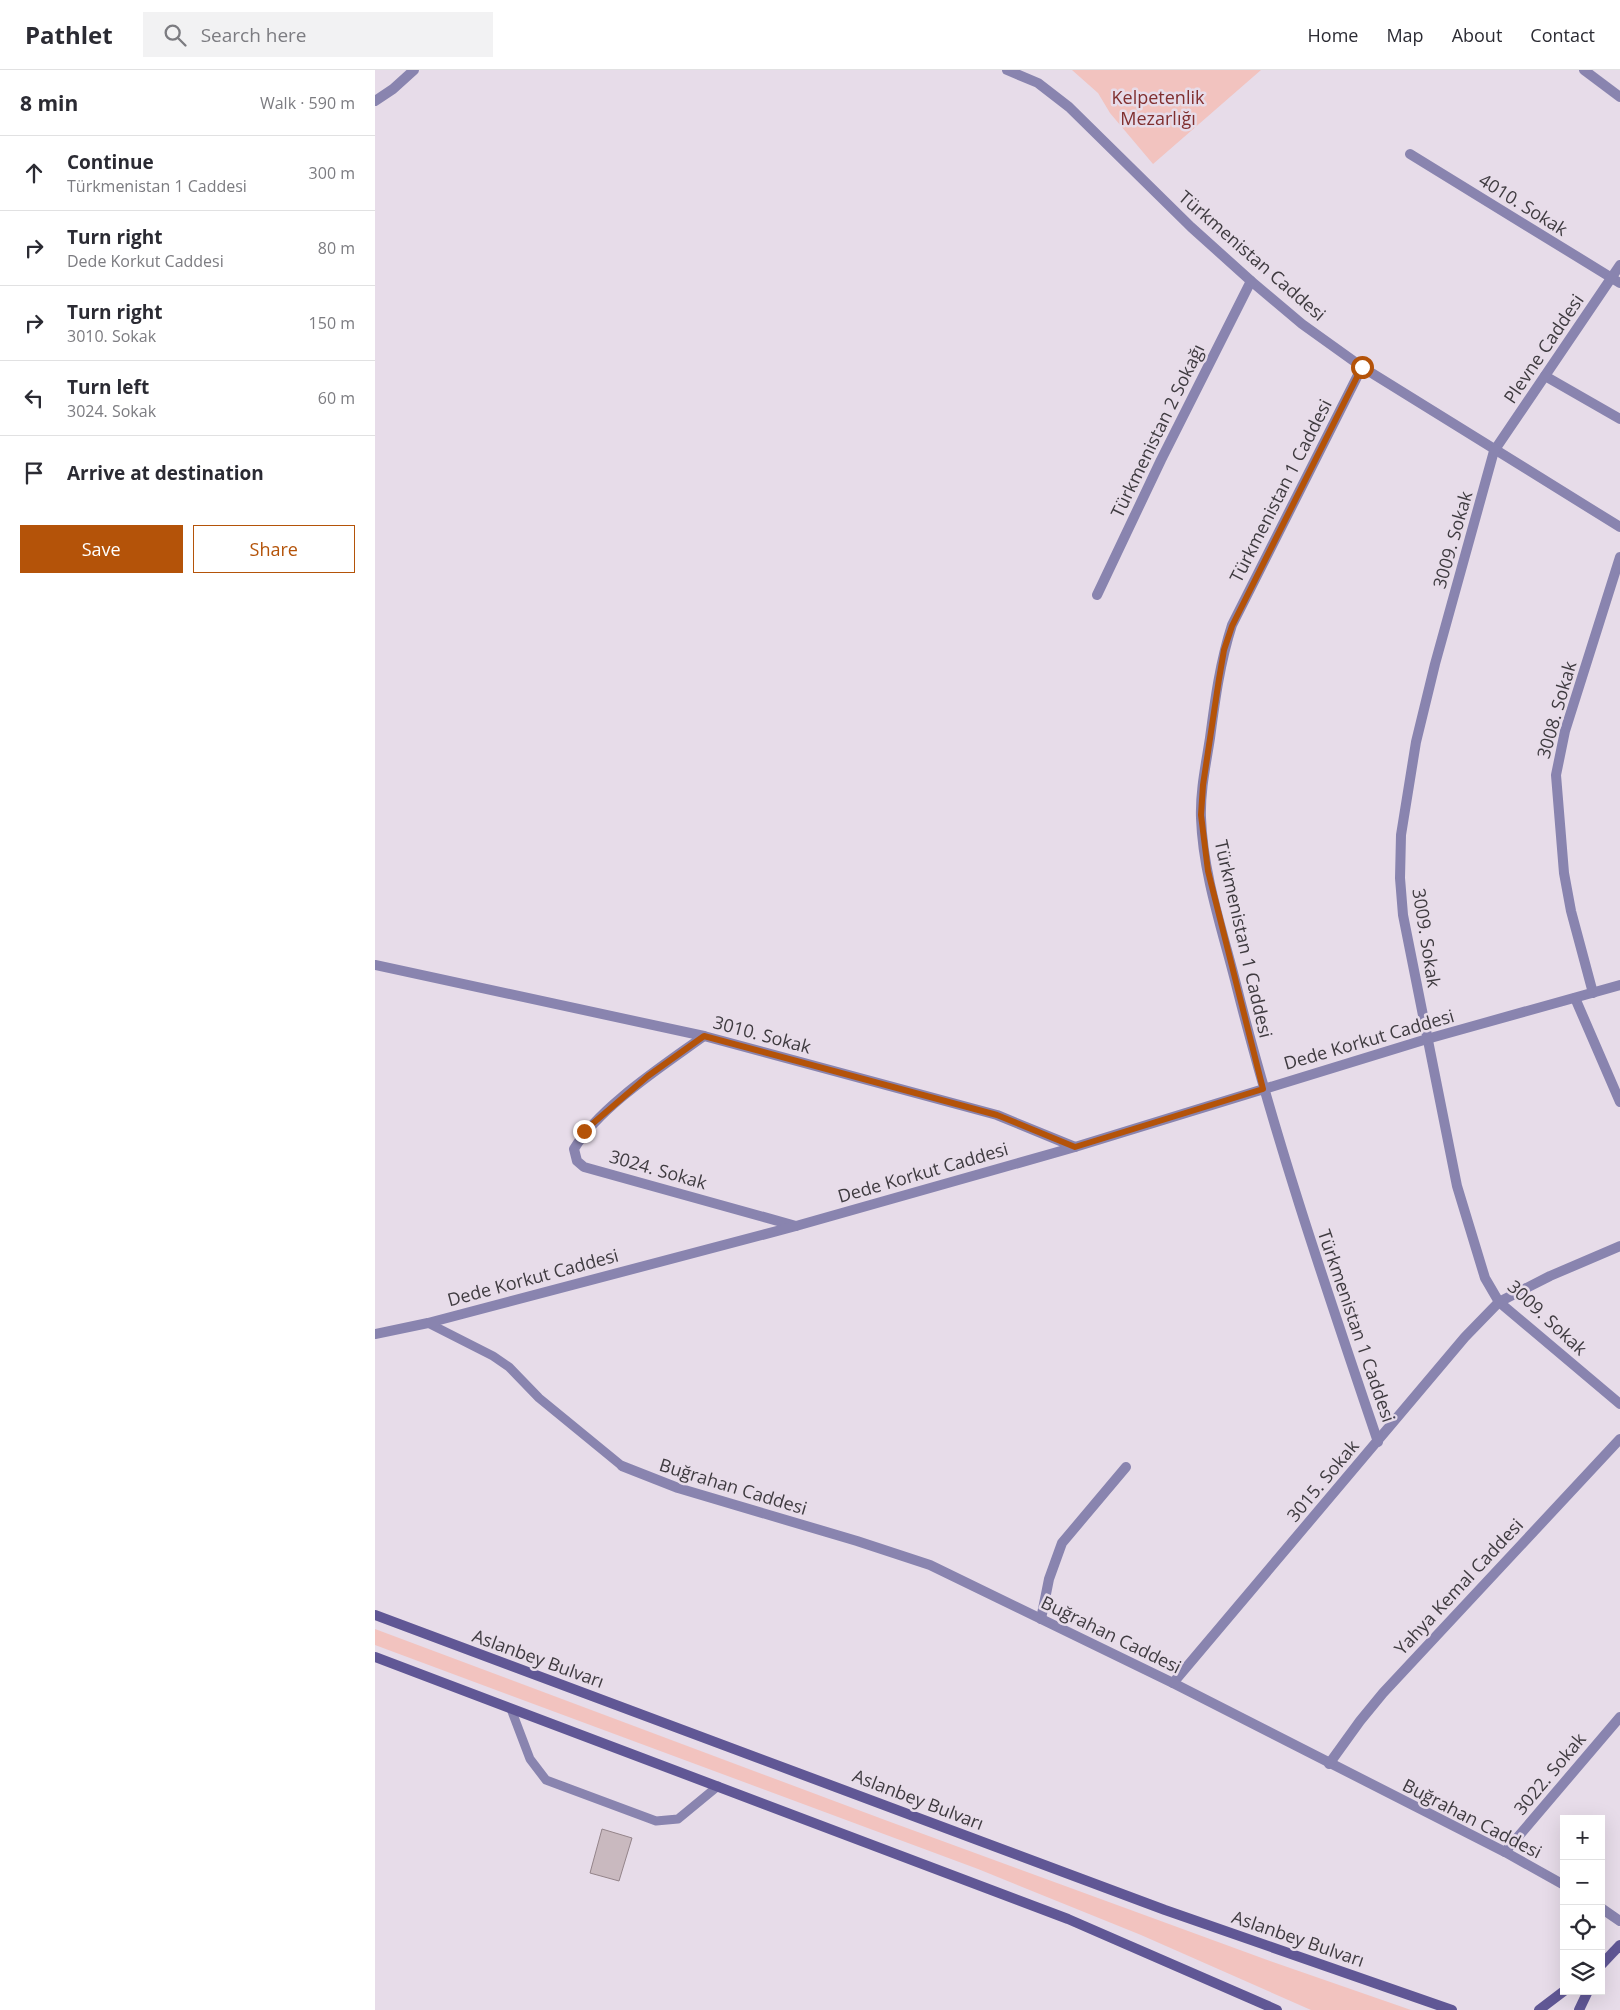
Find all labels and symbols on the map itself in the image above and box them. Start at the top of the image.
park label: Kelpetenlik Mezarlığı [1112,85,1205,130]
street label: 4010. Sokak [1475,167,1573,241]
street label: Türkmenistan Caddesi [1174,185,1331,326]
street label: Plevne Caddesi [1498,289,1589,408]
street label: Türkmenistan 2 Sokağı [1105,340,1210,521]
route start [1351,356,1374,379]
street label: Türkmenistan 1 Caddesi [1223,395,1337,586]
street label: 3009. Sokak [1427,488,1478,591]
street label: 3008. Sokak [1531,658,1582,761]
street label: Türkmenistan 1 Caddesi [1210,837,1278,1040]
street label: 3009. Sokak [1407,886,1447,990]
street label: Dede Korkut Caddesi [1281,1003,1457,1075]
street label: 3010. Sokak [711,1009,814,1059]
route end [573,1120,596,1143]
street label: Dede Korkut Caddesi [835,1136,1011,1208]
street label: 3024. Sokak [607,1144,710,1195]
street label: Türkmenistan 1 Caddesi [1313,1226,1401,1425]
street label: Dede Korkut Caddesi [444,1243,621,1311]
street label: 3009. Sokak [1503,1274,1593,1361]
street label: 3015. Sokak [1281,1434,1364,1526]
street label: Buğrahan Caddesi [657,1452,810,1520]
street label: Yahya Kemal Caddesi [1389,1513,1528,1660]
street label: Buğrahan Caddesi [1037,1590,1186,1678]
street label: Aslanbey Bulvarı [469,1623,608,1693]
street label: 3022. Sokak [1508,1727,1591,1819]
street label: Aslanbey Bulvarı [849,1763,987,1835]
street label: Buğrahan Caddesi [1399,1773,1546,1864]
street label: Aslanbey Bulvarı [1229,1904,1368,1972]

